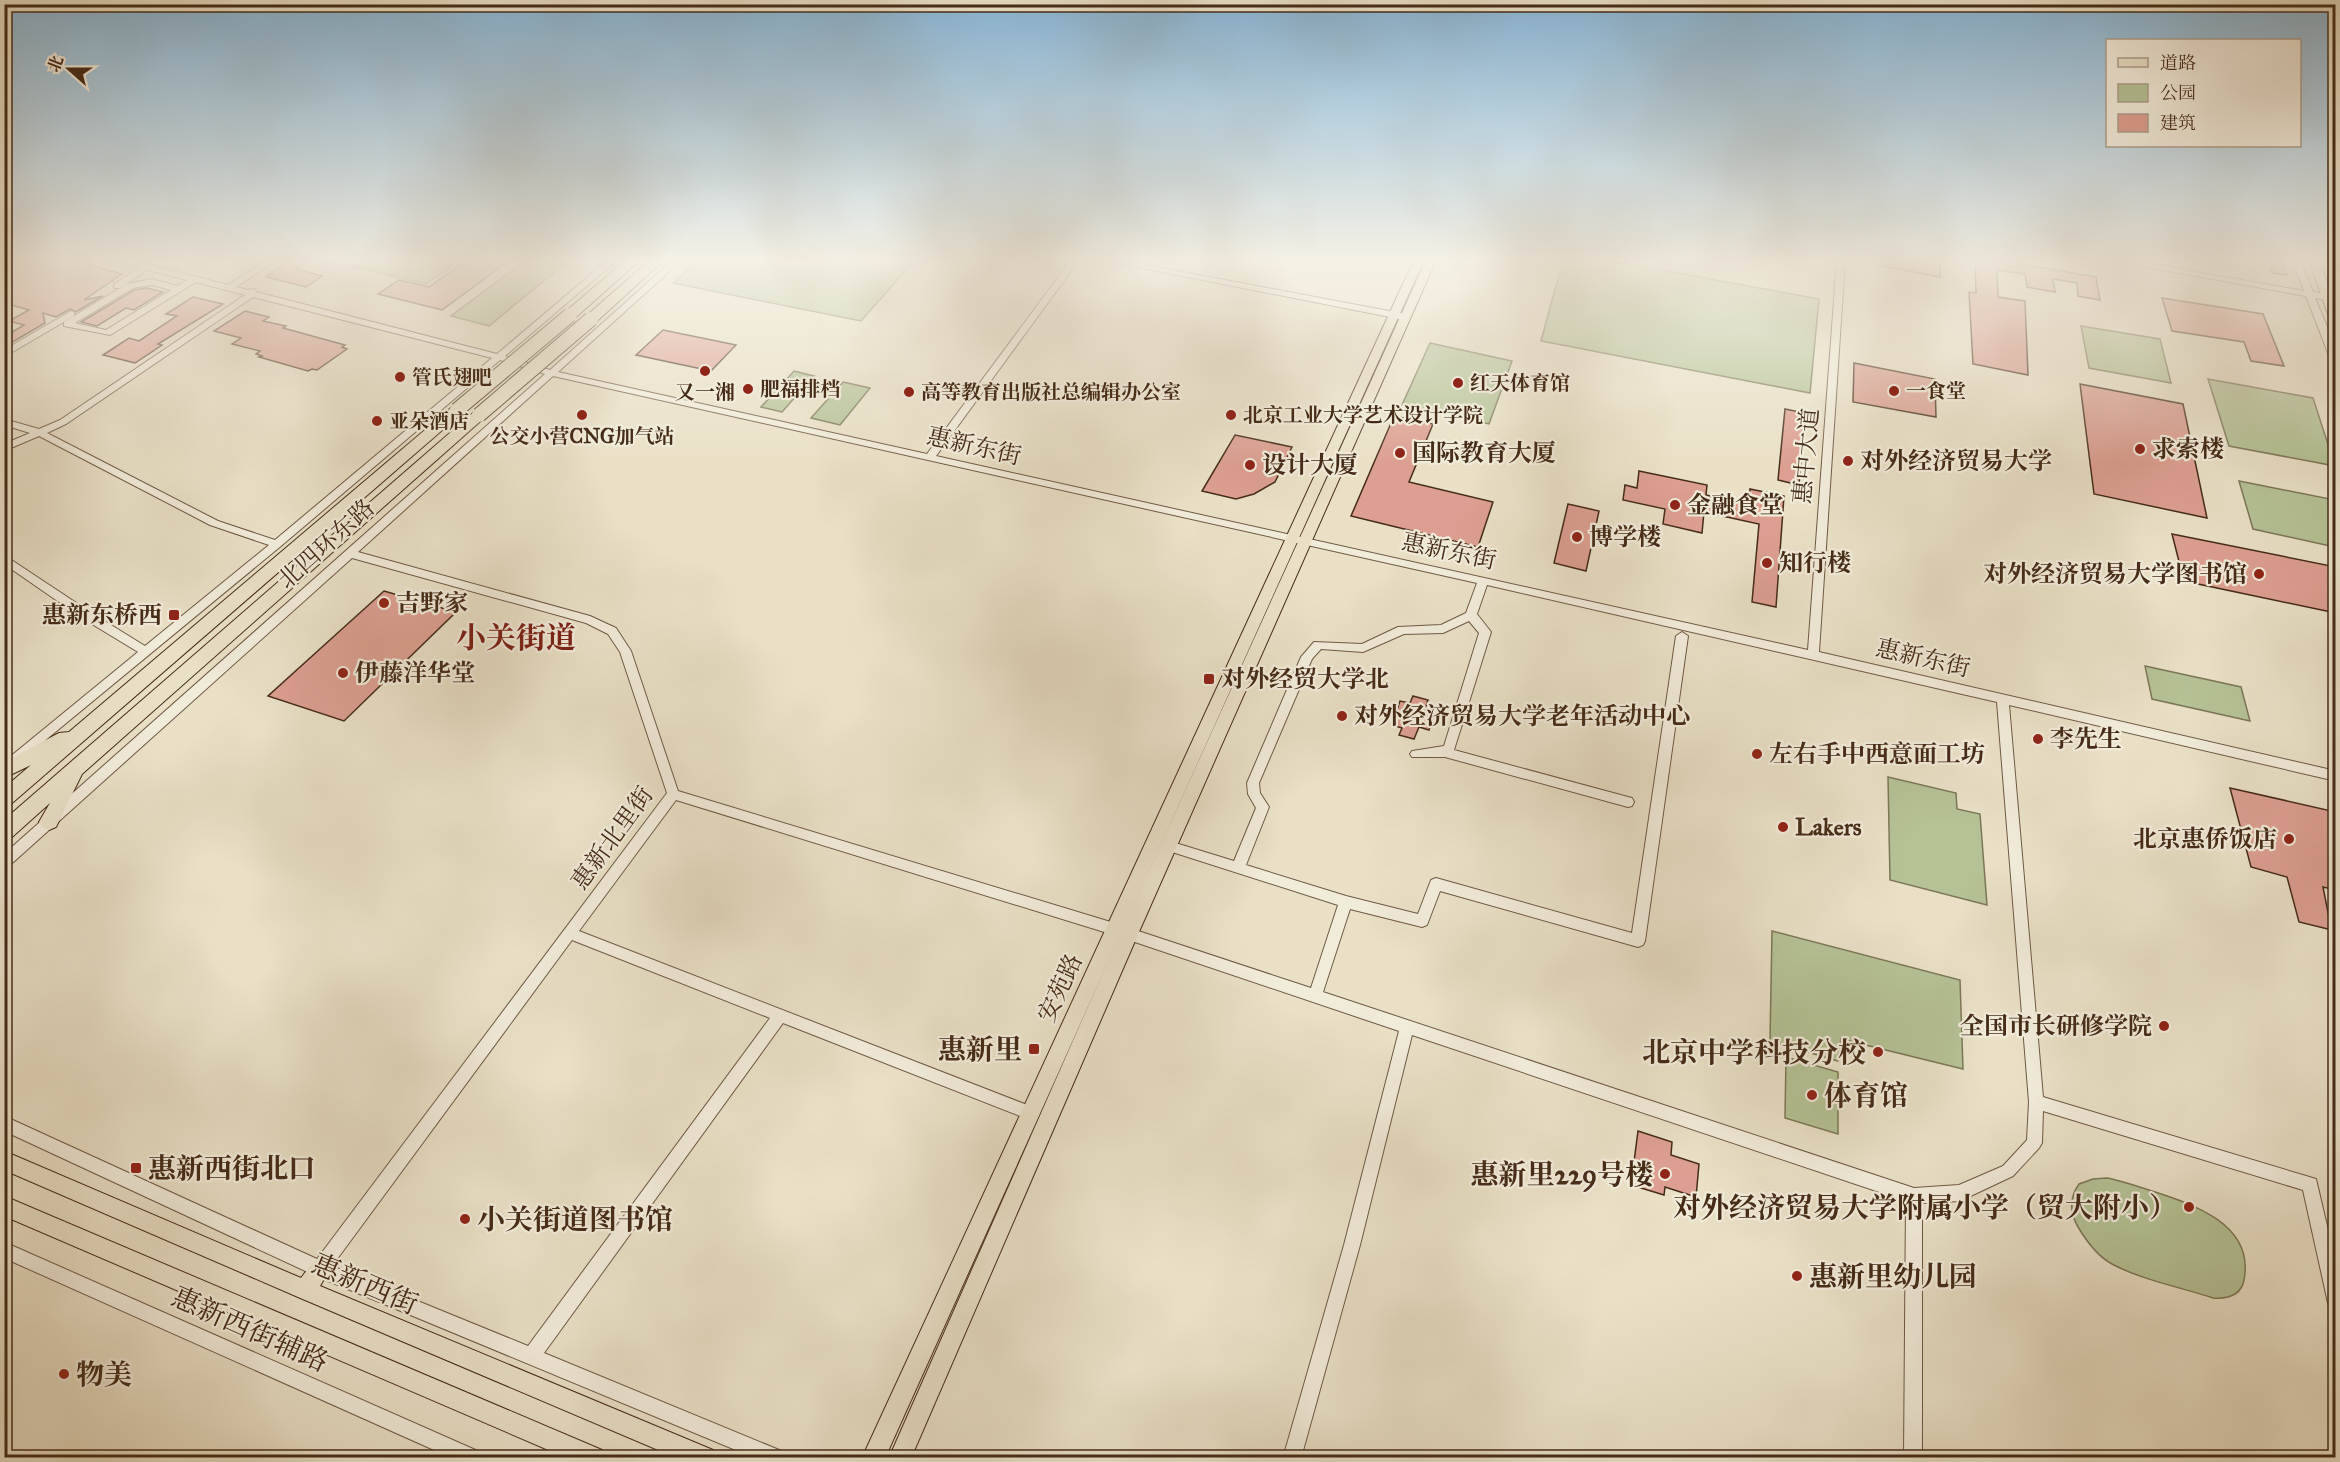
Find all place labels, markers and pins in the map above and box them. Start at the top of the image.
marker: 又一湘 [698,364,712,378]
place label: 管氏翅吧 [412,365,492,389]
marker: 管氏翅吧 [393,370,407,384]
place label: 红天体育馆 [1470,371,1570,395]
marker: 红天体育馆 [1451,376,1465,390]
place label: 肥福排档 [760,377,840,401]
place label: 一食堂 [1906,379,1966,403]
place label: 又一湘 [675,380,735,404]
place label: 高等教育出版社总编辑办公室 [921,380,1181,404]
marker: 肥福排档 [741,382,755,396]
marker: 一食堂 [1887,384,1901,398]
marker: 高等教育出版社总编辑办公室 [902,385,916,399]
place label: 北京工业大学艺术设计学院 [1243,403,1483,427]
marker: 公交小营CNG加气站 [575,408,589,422]
marker: 北京工业大学艺术设计学院 [1224,408,1238,422]
place label: 亚朵酒店 [389,409,469,433]
marker: 亚朵酒店 [370,414,384,428]
place label: 公交小营CNG加气站 [490,424,675,448]
place label: 求索楼 [2152,434,2224,464]
place label: 国际教育大厦 [1412,438,1556,468]
marker: 求索楼 [2133,442,2147,456]
marker: 国际教育大厦 [1393,446,1407,460]
place label: 对外经济贸易大学 [1860,446,2052,476]
place label: 设计大厦 [1262,450,1358,480]
marker: 对外经济贸易大学 [1841,454,1855,468]
marker: 设计大厦 [1243,458,1257,472]
place label: 金融食堂 [1687,490,1783,520]
marker: 金融食堂 [1668,498,1682,512]
place label: 博学楼 [1589,522,1661,552]
marker: 博学楼 [1570,530,1584,544]
place label: 知行楼 [1779,548,1851,578]
marker: 知行楼 [1760,556,1774,570]
place label: 对外经济贸易大学图书馆 [1983,559,2247,589]
marker: 对外经济贸易大学图书馆 [2252,567,2266,581]
place label: 吉野家 [396,588,468,618]
marker: 吉野家 [377,596,391,610]
place label: 惠新东桥西 [42,600,162,630]
marker: 惠新东桥西 [167,608,181,622]
place label: 伊藤洋华堂 [355,658,475,688]
place label: 对外经贸大学北 [1221,664,1389,694]
marker: 伊藤洋华堂 [336,666,350,680]
marker: 对外经贸大学北 [1202,672,1216,686]
place label: 对外经济贸易大学老年活动中心 [1354,701,1690,731]
marker: 对外经济贸易大学老年活动中心 [1335,709,1349,723]
place label: 李先生 [2050,724,2122,754]
marker: 李先生 [2031,732,2045,746]
place label: 左右手中西意面工坊 [1769,739,1985,769]
marker: 左右手中西意面工坊 [1750,747,1764,761]
place label: Lakers [1795,812,1862,842]
marker: Lakers [1776,820,1790,834]
place label: 北京惠侨饭店 [2133,824,2277,854]
marker: 北京惠侨饭店 [2282,832,2296,846]
place label: 全国市长研修学院 [1960,1011,2152,1041]
marker: 全国市长研修学院 [2157,1019,2171,1033]
place label: 惠新里 [938,1032,1022,1067]
place label: 北京中学科技分校 [1642,1035,1866,1070]
marker: 惠新里 [1027,1042,1041,1056]
marker: 北京中学科技分校 [1871,1045,1885,1059]
place label: 体育馆 [1824,1078,1908,1113]
marker: 体育馆 [1805,1088,1819,1102]
place label: 惠新西街北口 [148,1151,316,1186]
place label: 惠新里229号楼 [1470,1157,1653,1192]
marker: 惠新西街北口 [129,1161,143,1175]
marker: 惠新里229号楼 [1658,1167,1672,1181]
place label: 对外经济贸易大学附属小学（贸大附小） [1673,1190,2177,1225]
marker: 对外经济贸易大学附属小学（贸大附小） [2182,1200,2196,1214]
place label: 小关街道图书馆 [477,1202,673,1237]
marker: 小关街道图书馆 [458,1212,472,1226]
place label: 惠新里幼儿园 [1809,1259,1977,1294]
marker: 惠新里幼儿园 [1790,1269,1804,1283]
place label: 物美 [76,1357,132,1392]
marker: 物美 [57,1367,71,1381]

